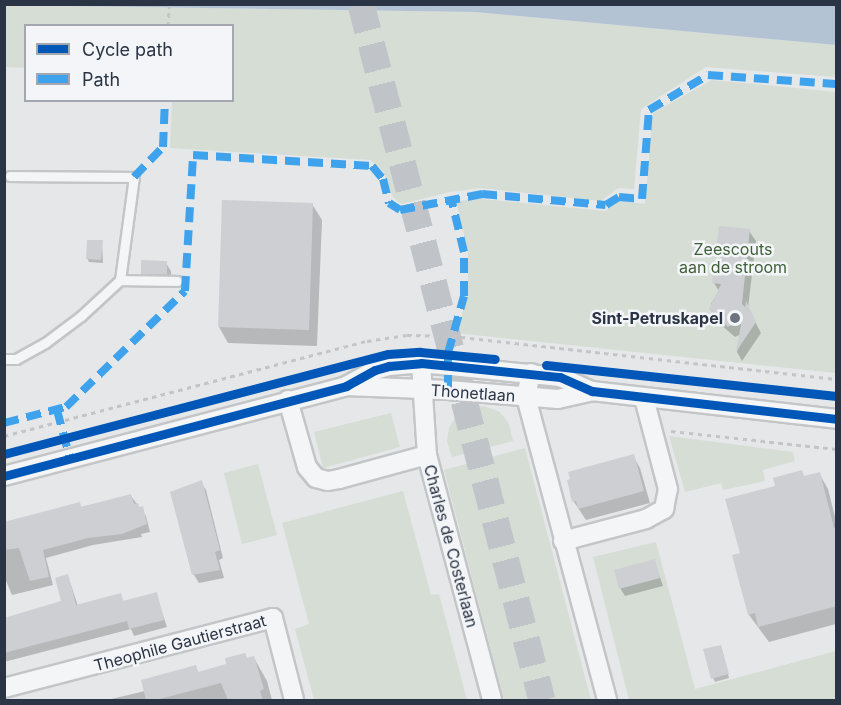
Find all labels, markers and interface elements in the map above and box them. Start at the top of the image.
legend [24,24,234,102]
text: Cycle path [82,39,173,60]
text: Path [82,69,120,90]
park label: Zeescouts aan de stroom [679,239,787,277]
place label: Sint-Petruskapel [592,308,723,328]
marker: Sint-Petruskapel [728,311,742,325]
street label: Thonetlaan [430,380,516,406]
street label: Charles de Costerlaan [420,462,482,630]
street label: Theophile Gautierstraat [92,611,268,675]

